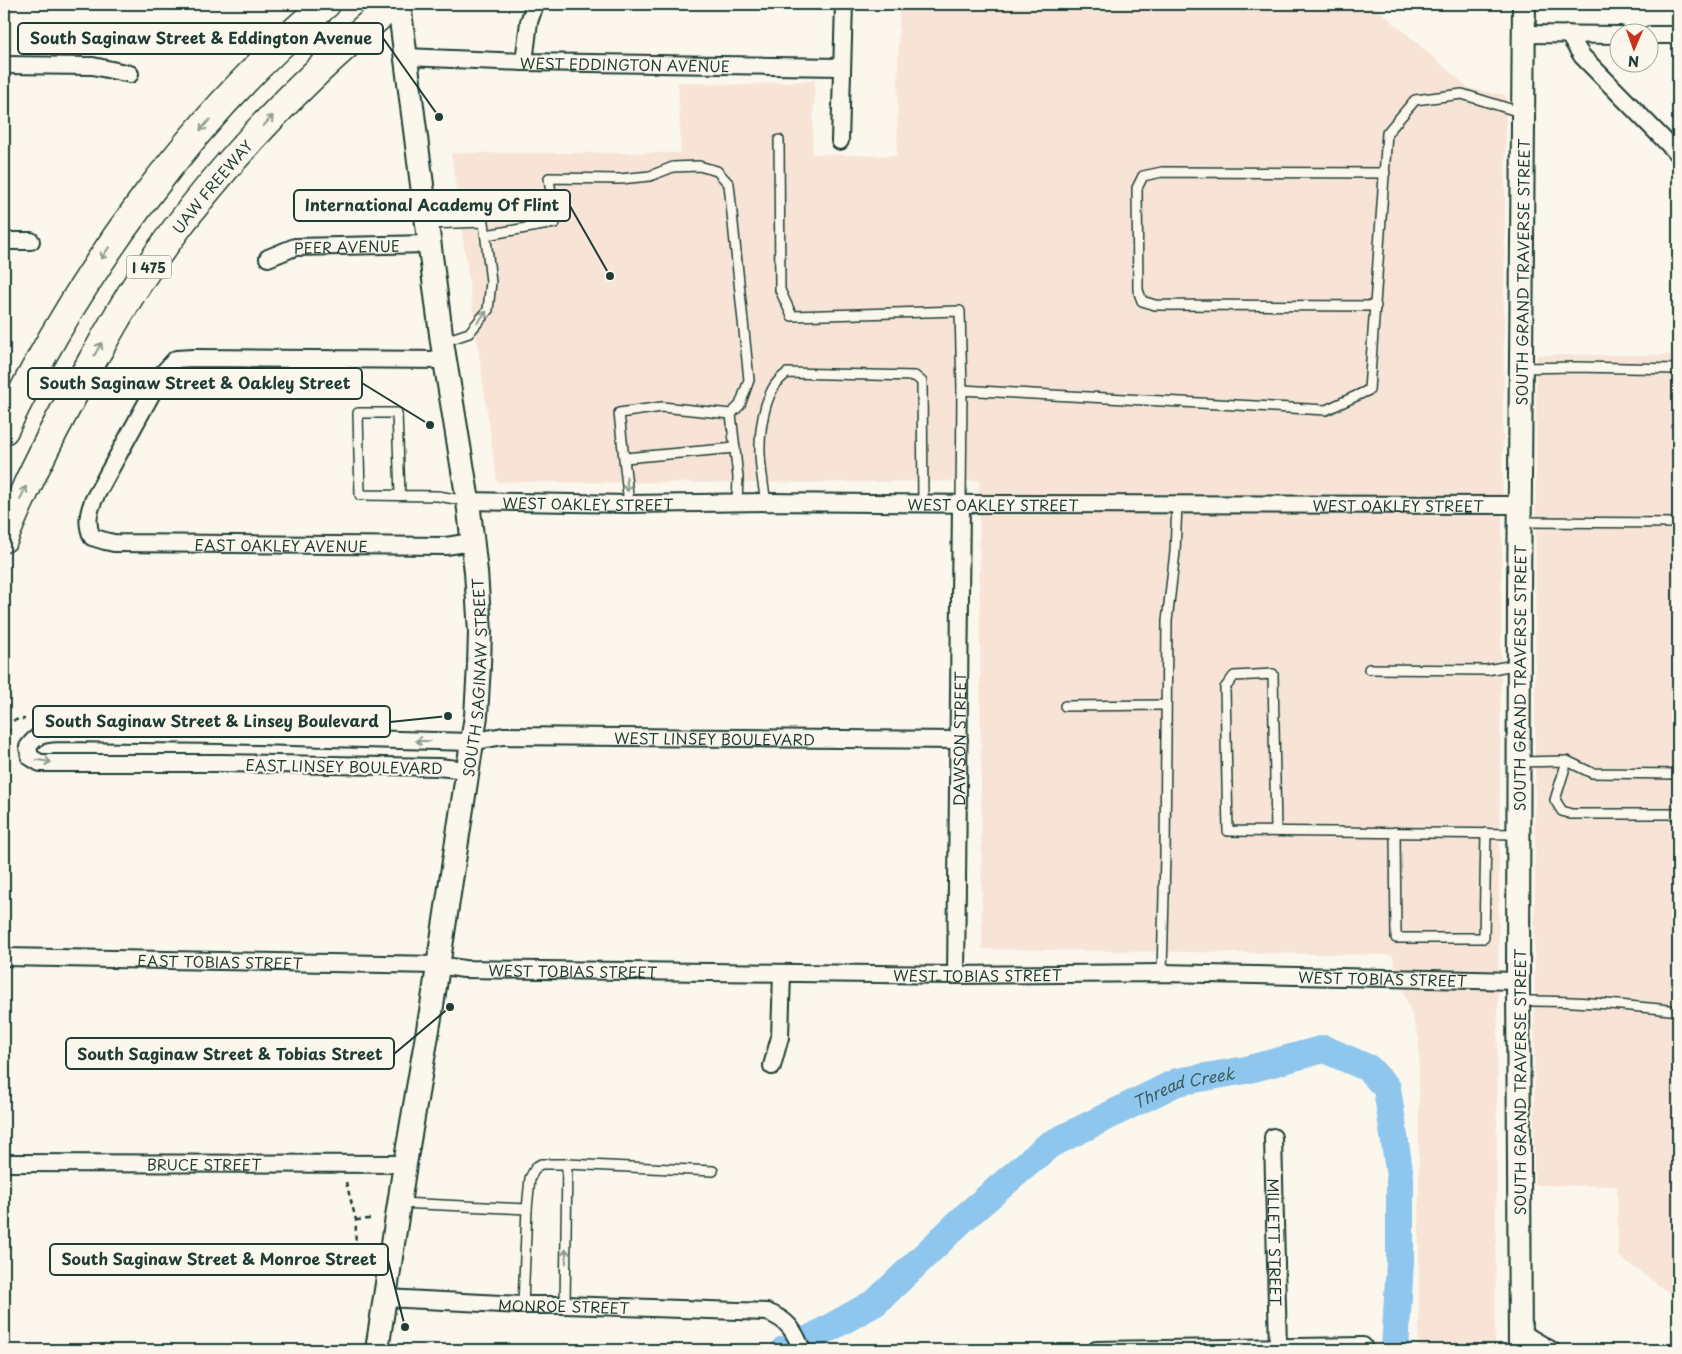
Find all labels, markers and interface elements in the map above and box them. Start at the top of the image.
north arrow [1610,22,1660,72]
callout: South Saginaw Street & Eddington Avenue [18,23,383,54]
text: South Saginaw Street & Eddington Avenue [30,25,372,49]
street label: WEST EDDINGTON AVENUE [520,50,730,77]
text: N [1628,51,1639,72]
one-way arrow [262,115,274,128]
one-way arrow [199,118,211,131]
street label: UAW FREEWAY [166,134,257,238]
street label: SOUTH GRAND TRAVERSE STREET [1509,138,1534,405]
callout: International Academy Of Flint [294,190,570,221]
text: International Academy Of Flint [305,192,560,216]
street label: PEER AVENUE [294,233,400,259]
one-way arrow [100,246,110,260]
road number: I 475 [126,256,172,278]
one-way arrow [477,311,488,324]
one-way arrow [94,343,104,357]
callout: South Saginaw Street & Oakley Street [28,368,362,399]
text: South Saginaw Street & Oakley Street [40,370,351,394]
one-way arrow [622,476,632,492]
one-way arrow [19,486,29,501]
street label: WEST OAKLEY STREET [502,490,674,516]
street label: WEST OAKLEY STREET [907,492,1079,516]
street label: WEST OAKLEY STREET [1312,493,1484,516]
street label: EAST OAKLEY AVENUE [194,532,368,557]
street label: SOUTH GRAND TRAVERSE STREET [1507,544,1531,811]
street label: SOUTH SAGINAW STREET [455,577,492,779]
street label: DAWSON STREET [946,670,971,807]
callout: South Saginaw Street & Linsey Boulevard [33,706,390,737]
text: South Saginaw Street & Linsey Boulevard [45,708,379,732]
street label: WEST LINSEY BOULEVARD [614,725,815,750]
one-way arrow [415,736,431,745]
street label: EAST LINSEY BOULEVARD [245,753,443,779]
one-way arrow [35,757,51,767]
street label: EAST TOBIAS STREET [137,948,304,974]
street label: SOUTH GRAND TRAVERSE STREET [1508,948,1531,1215]
street label: WEST TOBIAS STREET [488,958,658,983]
street label: WEST TOBIAS STREET [893,962,1063,987]
street label: WEST TOBIAS STREET [1298,965,1468,991]
callout: South Saginaw Street & Tobias Street [66,1038,394,1069]
text: South Saginaw Street & Tobias Street [77,1041,383,1065]
water label: Thread Creek [1128,1060,1237,1114]
street label: BRUCE STREET [147,1152,262,1175]
street label: MILLETT STREET [1262,1178,1289,1307]
callout: South Saginaw Street & Monroe Street [50,1244,388,1275]
text: South Saginaw Street & Monroe Street [61,1246,377,1270]
one-way arrow [561,1248,571,1264]
street label: MONROE STREET [498,1292,631,1319]

